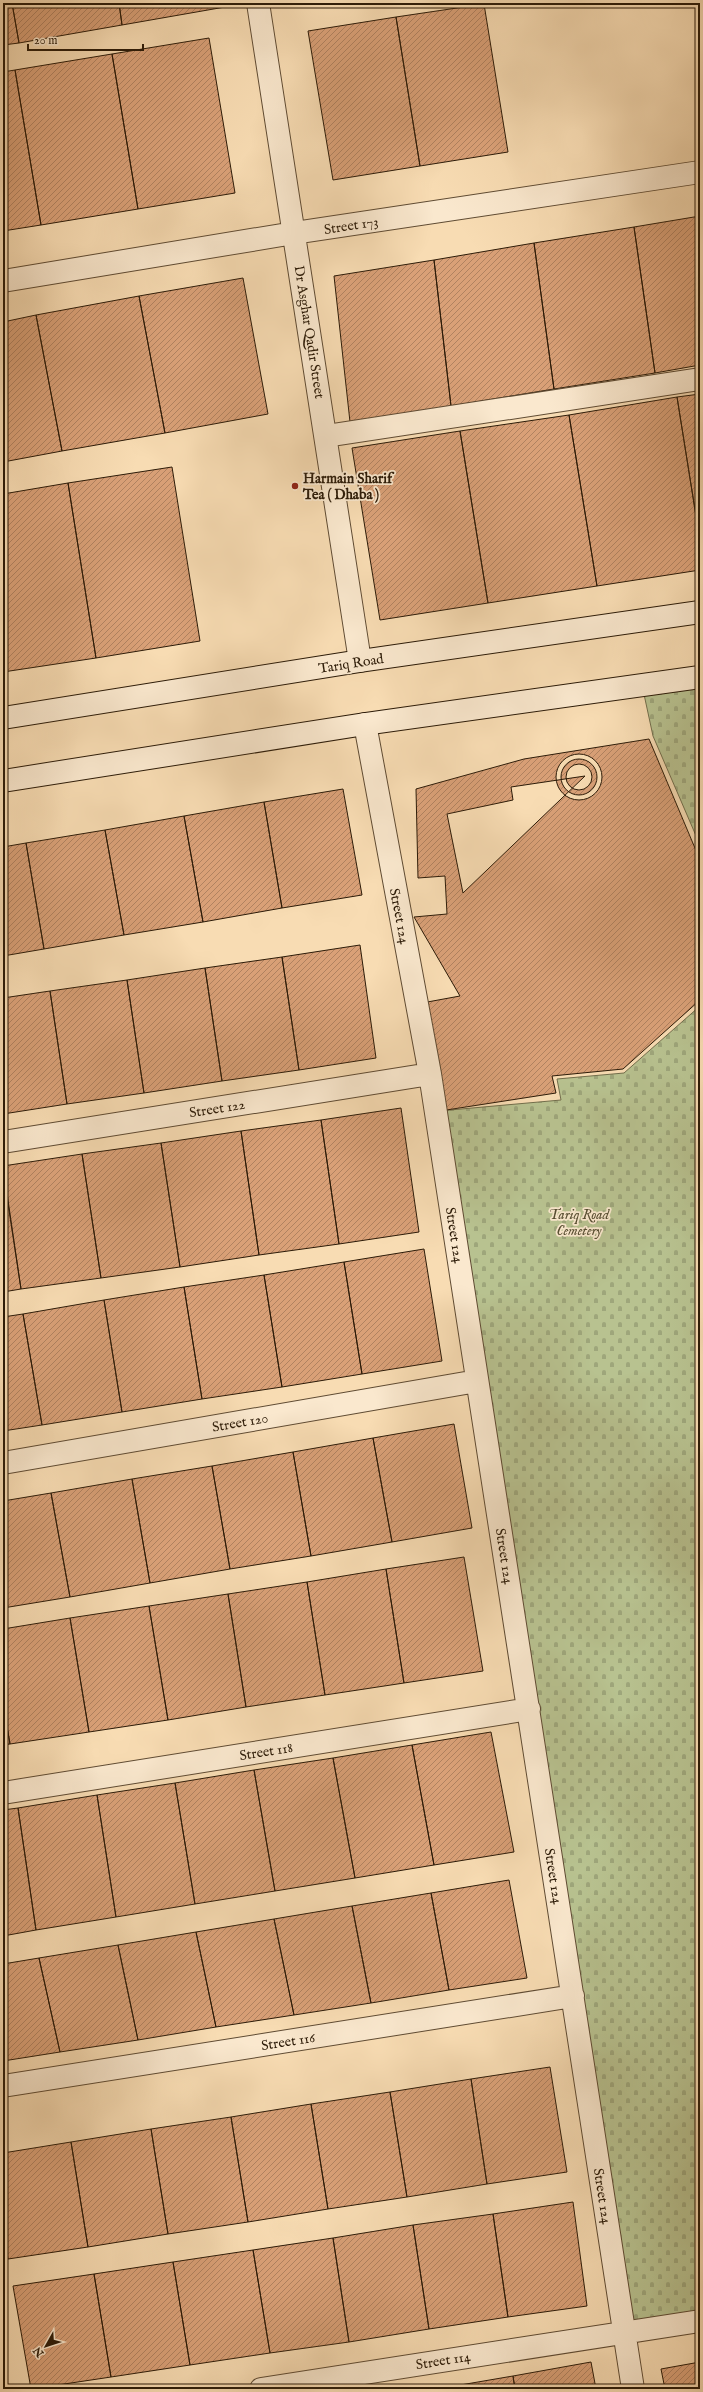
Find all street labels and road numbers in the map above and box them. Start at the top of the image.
street label: Street 173 [323,213,380,239]
street label: Dr Asghar Qadir Street [290,264,328,400]
street label: Tariq Road [317,650,386,678]
street label: Street 124 [385,887,413,946]
street label: Street 122 [188,1096,247,1122]
street label: Street 124 [441,1206,467,1265]
street label: Street 120 [211,1409,270,1437]
street label: Street 124 [491,1527,517,1586]
street label: Street 118 [238,1739,294,1765]
street label: Street 124 [540,1847,566,1906]
street label: Street 116 [260,2029,317,2055]
street label: Street 124 [589,2167,615,2226]
street label: Street 114 [415,2348,472,2374]

